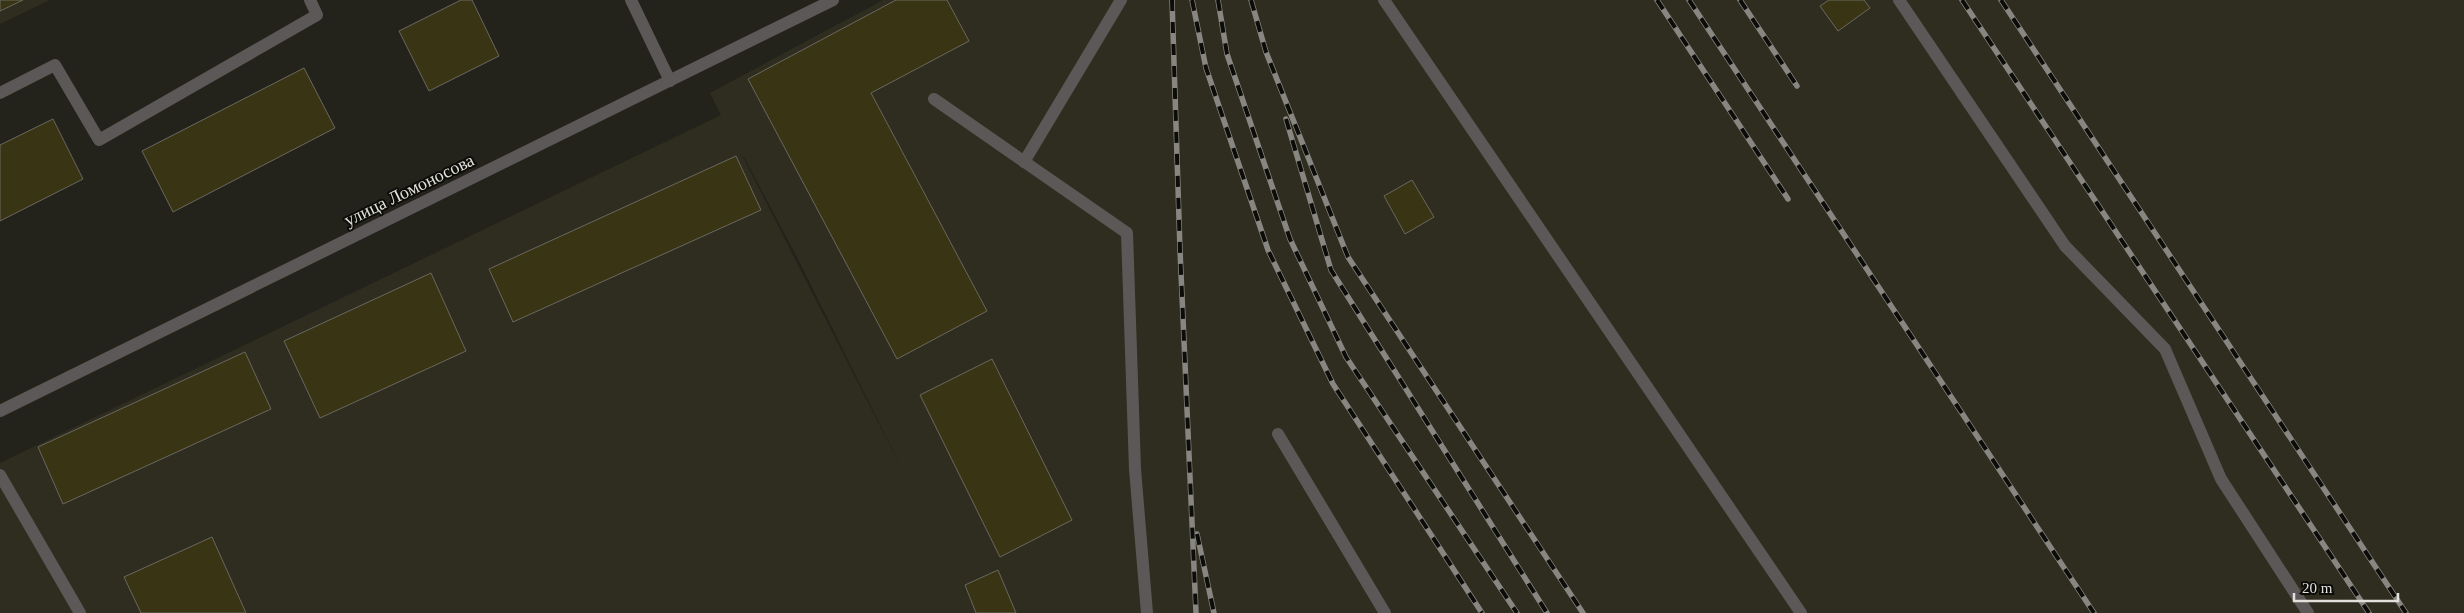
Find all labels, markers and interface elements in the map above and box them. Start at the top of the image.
street label: улица Ломоносова [341,150,477,230]
scale bar [2294,570,2398,602]
text: 20 m [2302,580,2333,596]

